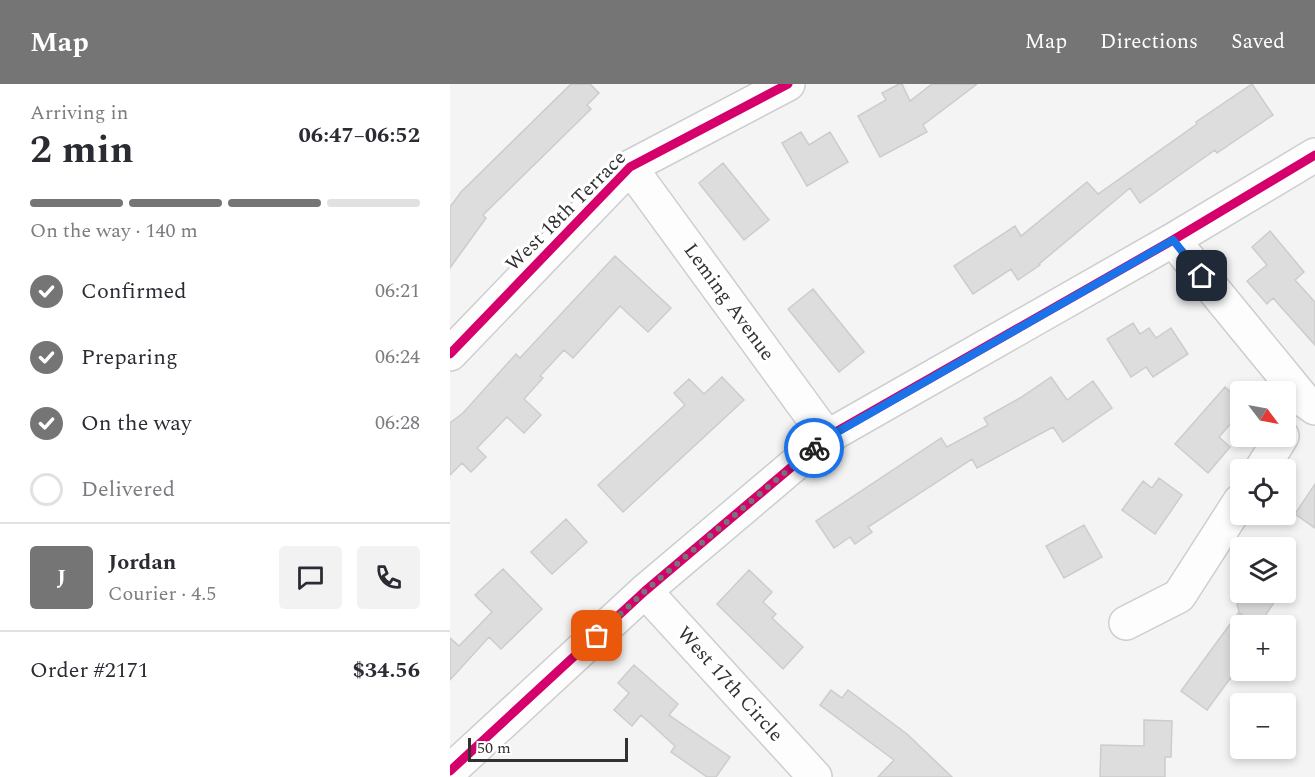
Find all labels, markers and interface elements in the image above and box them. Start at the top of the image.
text: Map [30,21,89,64]
text: Map [1025,26,1067,58]
text: Directions [1100,26,1198,58]
text: Saved [1231,26,1285,58]
text: Arriving in [30,98,128,128]
text: 06:47–06:52 [298,119,420,152]
text: 2 min [30,121,134,180]
street label: West 18th Terrace [499,144,633,278]
text: On the way · 140 m [30,216,198,246]
street label: Leming Avenue [676,237,782,367]
pin [1176,250,1227,301]
icon: home [1185,259,1218,292]
icon: check [30,275,63,308]
text: Confirmed [81,275,187,308]
text: 06:21 [375,276,420,306]
icon: check [30,341,63,374]
text: Preparing [81,341,178,374]
text: 06:24 [375,342,420,372]
north arrow [1230,381,1296,447]
map controls [1230,381,1296,759]
icon: check [30,407,63,440]
text: On the way [81,407,192,440]
text: 06:28 [375,408,420,438]
courier [784,418,844,478]
icon: bike [798,432,831,465]
button: locate [1230,459,1296,525]
text: Delivered [81,473,175,506]
button: layers [1230,537,1296,603]
text: Jordan [108,546,176,579]
button: chat [279,546,342,609]
button: phone [357,546,420,609]
text: J [57,561,66,594]
text: Courier · 4.5 [108,579,216,609]
pin [571,610,622,661]
button: + [1230,615,1296,681]
icon: bag [580,619,613,652]
street label: West 17th Circle [670,619,790,749]
text: Order #2171 [30,654,149,687]
text: $34.56 [352,654,420,687]
button: − [1230,693,1296,759]
scale bar [468,735,628,762]
text: 50 m [477,736,511,760]

